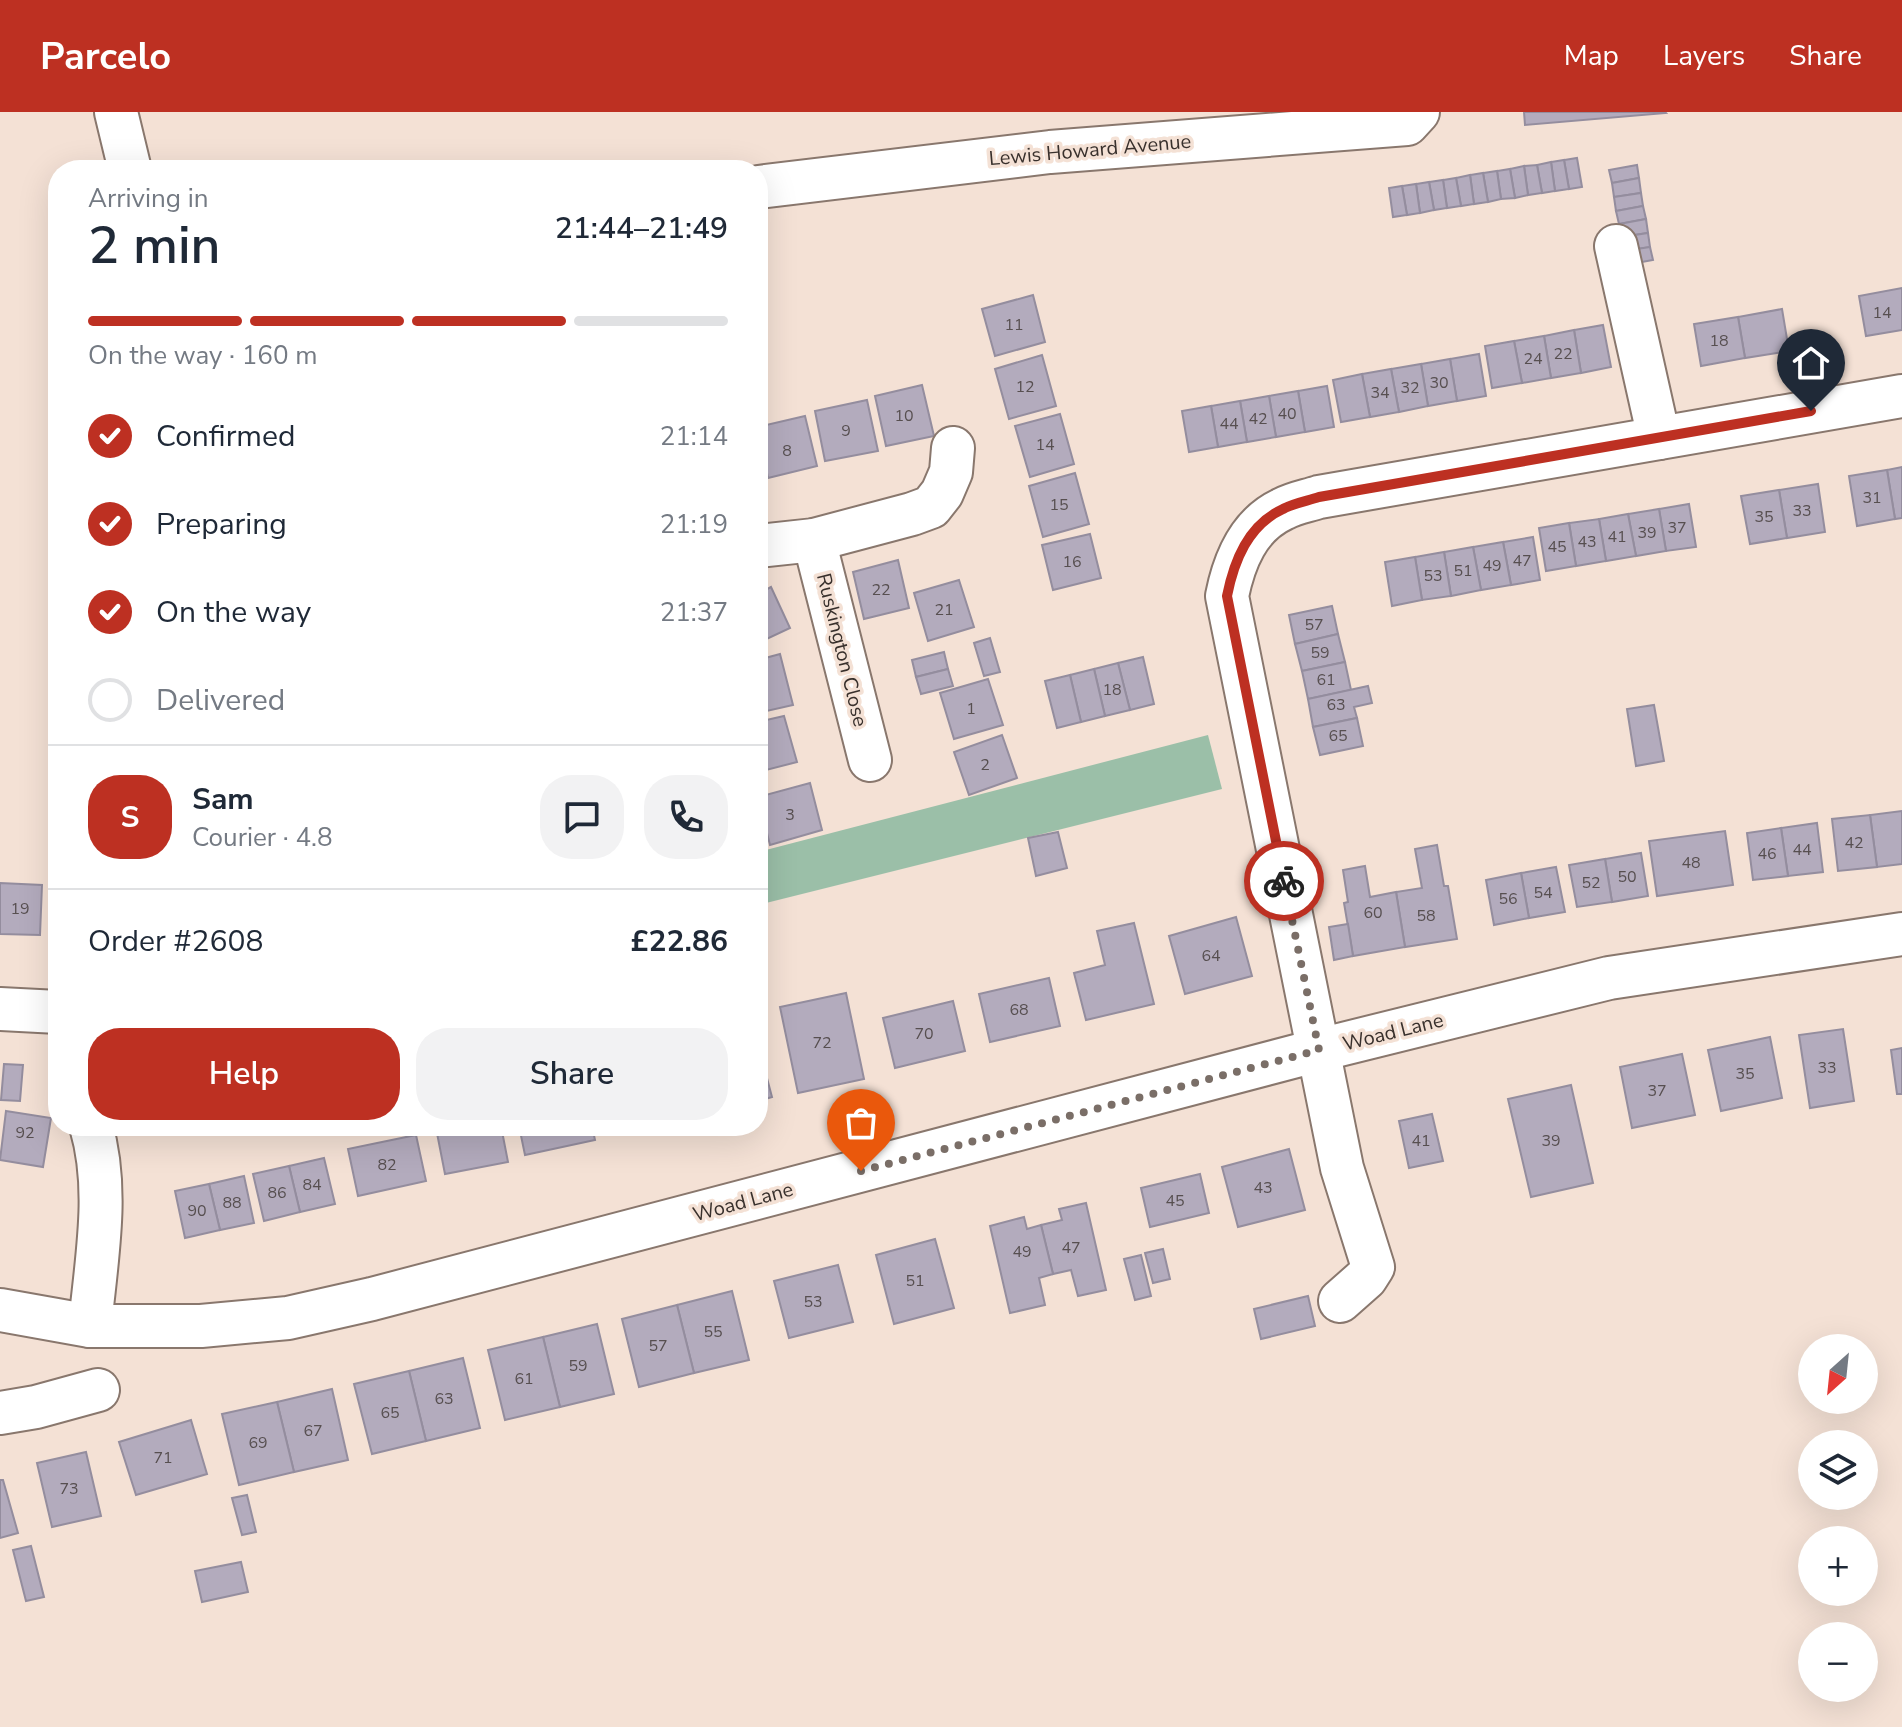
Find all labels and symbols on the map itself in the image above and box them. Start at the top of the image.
street label: Lewis Howard Avenue [988,128,1192,172]
house number: 14 [1872,302,1892,324]
house number: 11 [1004,314,1024,336]
pin [1777,329,1845,411]
house number: 18 [1709,330,1729,352]
house number: 22 [1553,343,1573,365]
house number: 24 [1523,348,1543,370]
house number: 30 [1429,372,1449,394]
house number: 12 [1015,376,1035,398]
house number: 32 [1400,377,1420,399]
house number: 34 [1370,382,1390,404]
house number: 40 [1277,403,1297,425]
house number: 10 [894,405,914,427]
house number: 42 [1248,408,1268,430]
house number: 44 [1219,413,1239,435]
house number: 9 [841,420,851,442]
house number: 14 [1035,434,1055,456]
house number: 8 [782,440,792,462]
house number: 31 [1862,487,1882,509]
house number: 15 [1049,494,1069,516]
house number: 33 [1792,500,1812,522]
house number: 35 [1754,506,1774,528]
house number: 37 [1667,517,1687,539]
house number: 39 [1637,522,1657,544]
house number: 41 [1607,526,1627,548]
house number: 43 [1577,531,1597,553]
house number: 45 [1547,536,1567,558]
house number: 47 [1512,550,1532,572]
house number: 16 [1062,551,1082,573]
house number: 49 [1482,555,1502,577]
house number: 51 [1453,560,1473,582]
house number: 53 [1423,565,1443,587]
street label: Ruskington Close [810,571,874,729]
house number: 22 [871,579,891,601]
house number: 21 [934,599,954,621]
house number: 57 [1304,614,1324,636]
house number: 59 [1310,642,1330,664]
house number: 61 [1316,669,1336,691]
house number: 18 [1102,679,1122,701]
house number: 63 [1326,694,1346,716]
house number: 1 [966,698,976,720]
house number: 65 [1328,725,1348,747]
house number: 2 [980,754,990,776]
house number: 3 [785,804,795,826]
house number: 42 [1844,832,1864,854]
house number: 44 [1792,839,1812,861]
courier [1244,841,1324,921]
house number: 46 [1757,843,1777,865]
house number: 48 [1681,852,1701,874]
house number: 50 [1617,866,1637,888]
house number: 52 [1581,872,1601,894]
house number: 54 [1533,882,1553,904]
house number: 56 [1498,888,1518,910]
house number: 19 [10,898,30,920]
house number: 60 [1363,902,1383,924]
house number: 58 [1416,905,1436,927]
house number: 64 [1201,945,1221,967]
house number: 68 [1009,999,1029,1021]
street label: Woad Lane [1340,1006,1446,1058]
house number: 70 [914,1023,934,1045]
house number: 72 [812,1032,832,1054]
house number: 33 [1817,1057,1837,1079]
house number: 35 [1735,1063,1755,1085]
house number: 37 [1647,1080,1667,1102]
pin [827,1089,895,1171]
house number: 92 [15,1122,35,1144]
house number: 41 [1411,1130,1431,1152]
house number: 39 [1541,1130,1561,1152]
house number: 82 [377,1154,397,1176]
house number: 84 [302,1174,322,1196]
street label: Woad Lane [690,1176,796,1228]
house number: 43 [1253,1177,1273,1199]
house number: 86 [267,1182,287,1204]
house number: 45 [1165,1190,1185,1212]
house number: 88 [222,1192,242,1214]
house number: 90 [187,1200,207,1222]
house number: 47 [1061,1237,1081,1259]
house number: 49 [1012,1241,1032,1263]
house number: 51 [905,1270,925,1292]
house number: 53 [803,1291,823,1313]
house number: 55 [703,1321,723,1343]
north arrow [1798,1334,1878,1414]
house number: 57 [648,1335,668,1357]
house number: 59 [568,1355,588,1377]
house number: 61 [514,1368,534,1390]
house number: 63 [434,1388,454,1410]
house number: 65 [380,1402,400,1424]
house number: 67 [303,1420,323,1442]
house number: 69 [248,1432,268,1454]
house number: 71 [153,1447,173,1469]
house number: 73 [59,1478,79,1500]

